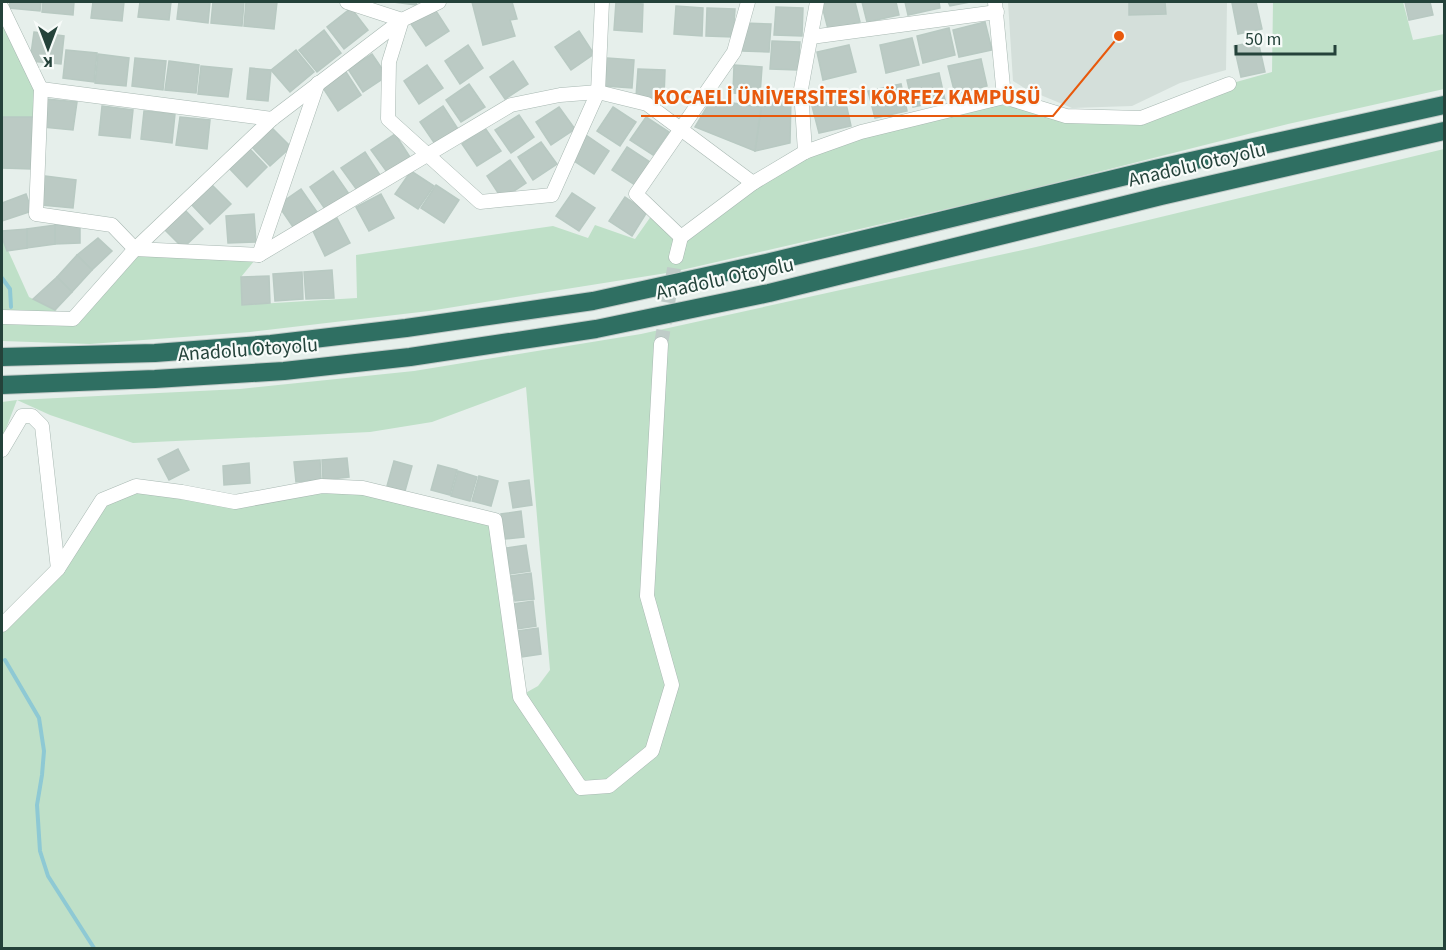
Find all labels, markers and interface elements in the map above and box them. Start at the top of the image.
north arrow [18,18,78,78]
scale bar [1236,18,1335,56]
text: 50 m [1245,27,1281,52]
text: K [43,51,53,73]
callout: KOCAELİ ÜNİVERSİTESİ KÖRFEZ KAMPÜSÜ [641,77,1053,116]
text: KOCAELİ ÜNİVERSİTESİ KÖRFEZ KAMPÜSÜ [653,82,1041,112]
street label: Anadolu Otoyolu [1125,136,1269,194]
street label: Anadolu Otoyolu [653,251,797,307]
street label: Anadolu Otoyolu [177,331,319,369]

